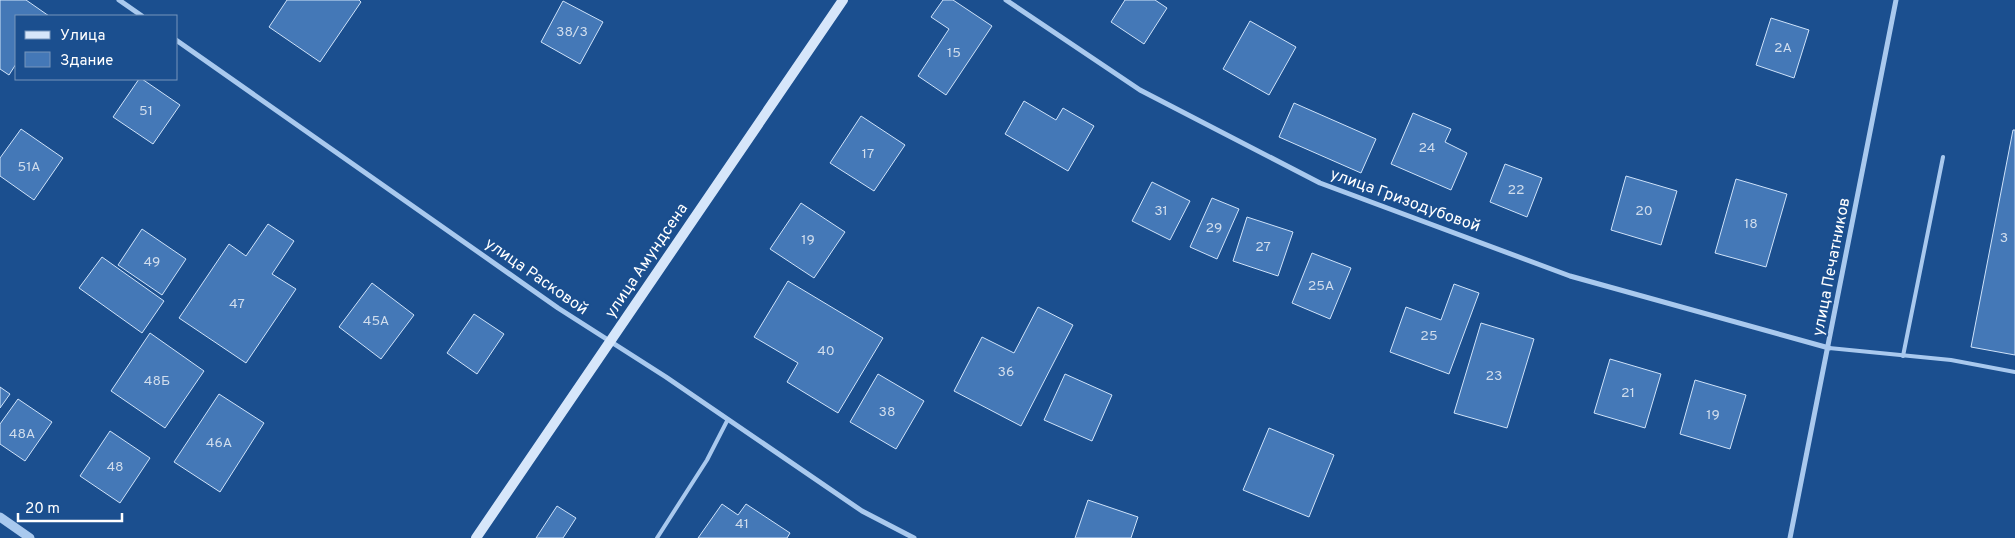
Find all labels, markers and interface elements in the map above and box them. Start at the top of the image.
legend [15,15,178,80]
house number: 38/3 [556,24,588,41]
text: Улица [60,27,105,46]
house number: 2А [1774,40,1792,57]
house number: 15 [947,45,961,62]
text: Здание [60,52,113,71]
house number: 51 [139,103,153,120]
house number: 24 [1418,140,1436,157]
house number: 17 [862,146,874,163]
house number: 51А [17,159,41,176]
street label: улица Гризодубовой [1327,165,1483,237]
house number: 22 [1507,182,1525,199]
street label: улица Печатников [1809,196,1855,338]
street label: улица Амундсена [601,200,693,322]
house number: 31 [1154,203,1168,220]
house number: 20 [1635,203,1653,220]
house number: 18 [1744,216,1758,233]
house number: 29 [1206,220,1222,237]
house number: 3 [2000,230,2008,247]
house number: 19 [801,232,815,249]
street label: улица Расковой [480,234,592,320]
house number: 27 [1255,239,1271,256]
house number: 49 [144,254,160,271]
house number: 25А [1308,278,1334,295]
house number: 47 [229,296,245,313]
house number: 45А [363,313,389,330]
house number: 25 [1420,328,1438,345]
house number: 40 [817,343,835,360]
house number: 36 [998,364,1014,381]
house number: 23 [1486,368,1503,385]
house number: 48Б [144,373,170,390]
house number: 21 [1621,385,1635,402]
house number: 38 [879,404,895,421]
house number: 19 [1706,407,1720,424]
house number: 48А [9,426,35,443]
house number: 46А [206,435,232,452]
house number: 48 [106,459,124,476]
scale bar [18,490,121,522]
text: 20 m [25,500,60,519]
house number: 41 [735,516,749,533]

